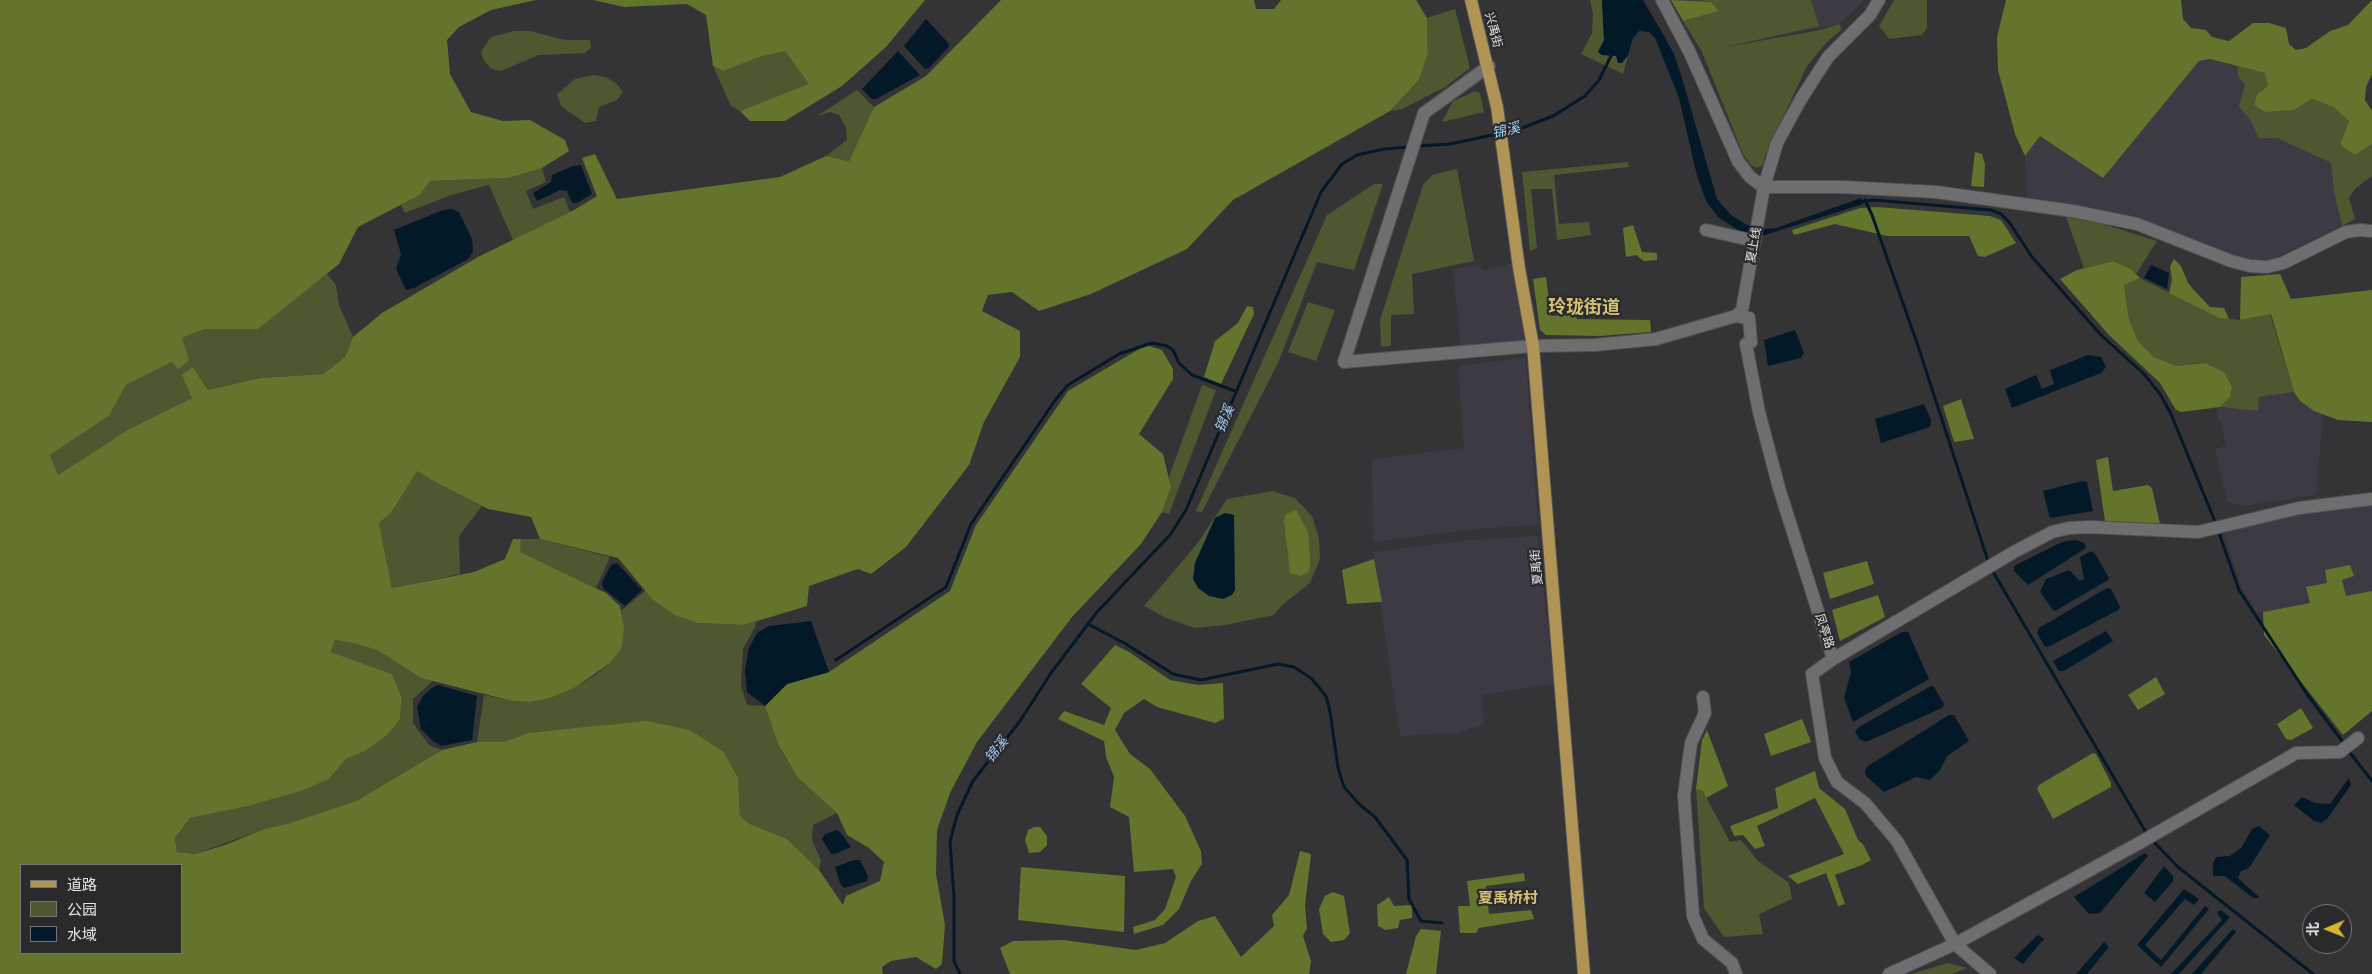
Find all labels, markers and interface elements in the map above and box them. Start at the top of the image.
street label: 兴禹街 [1481,11,1505,49]
water label: 锦溪 [1490,120,1522,142]
street label: 夏上线 [1744,226,1764,264]
district label: 玲珑街道 [1548,297,1620,319]
water label: 锦溪 [1212,403,1238,435]
street label: 夏禹街 [1528,548,1546,586]
street label: 凤亭路 [1812,612,1836,650]
water label: 锦溪 [982,734,1012,766]
legend [20,864,182,954]
text: 道路 [67,875,97,894]
district label: 夏禹桥村 [1478,890,1538,908]
text: 公园 [67,900,97,919]
north arrow [2302,904,2352,954]
text: 北 [2304,922,2322,936]
text: 水域 [67,925,97,944]

